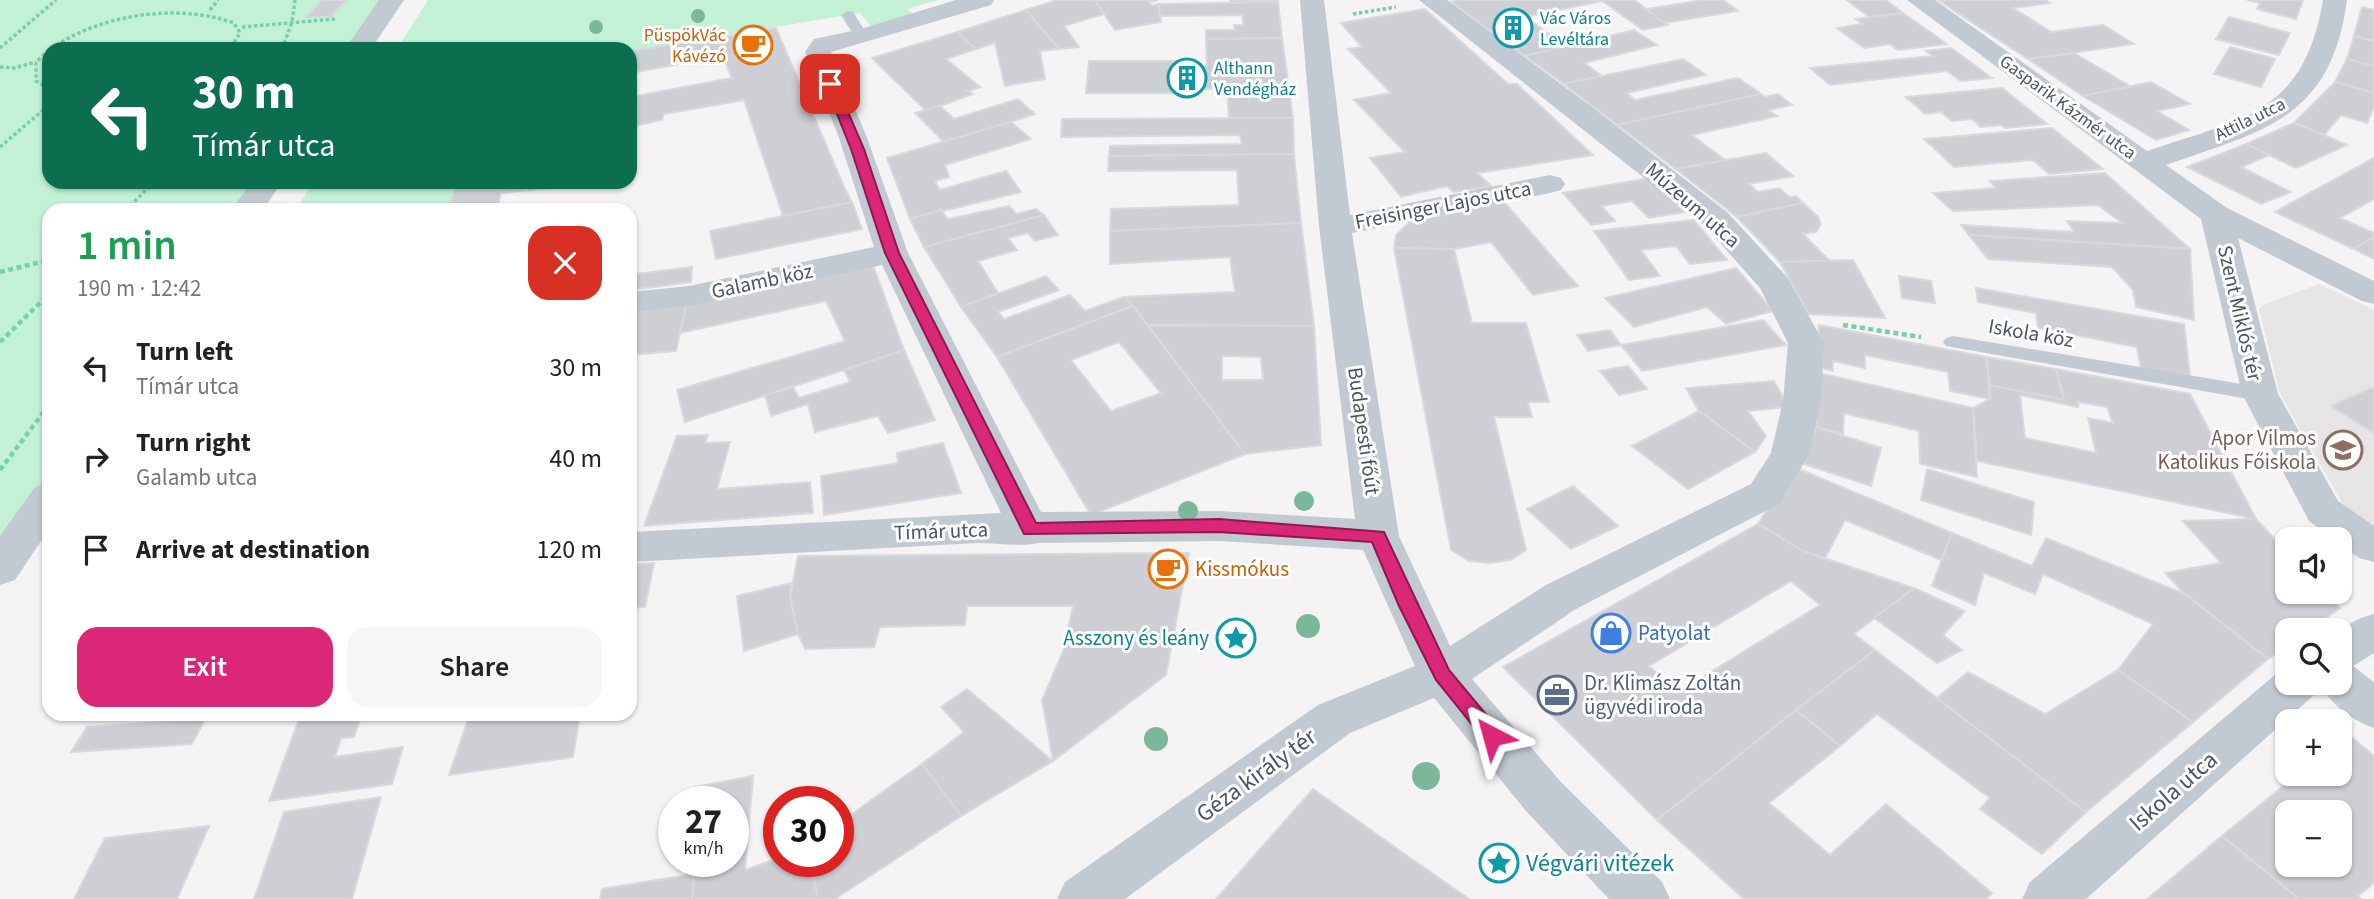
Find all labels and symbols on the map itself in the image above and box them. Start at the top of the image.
place label: Vác Város Levéltára [1540,6,1611,52]
building icon: Vác Város Levéltára [1492,7,1534,49]
place label: PüspökVác Kávézó [644,23,726,69]
cafe icon: PüspökVác Kávézó [732,24,774,66]
street label: Gasparik Kázmér utca [1994,49,2141,166]
pin [800,54,860,114]
place label: Althann Vendégház [1214,56,1296,102]
building icon: Althann Vendégház [1166,57,1208,99]
street label: Attila utca [2211,92,2290,147]
street label: Múzeum utca [1639,155,1747,255]
street label: Freisinger Lajos utca [1352,173,1534,237]
street label: Szent Miklós tér [2210,242,2270,384]
street label: Galamb köz [709,256,816,306]
street label: Iskola köz [1986,311,2076,355]
street label: Budapesti főút [1340,365,1388,497]
place label: Apor Vilmos Katolikus Főiskola [2158,423,2316,477]
school or university icon: Apor Vilmos Katolikus Főiskola [2322,429,2364,471]
street label: Tímár utca [893,514,989,548]
cafe icon: Kissmókus [1147,548,1189,590]
place label: Kissmókus [1195,554,1289,584]
shop icon: Patyolat [1590,612,1632,654]
place icon: Asszony és leány [1215,617,1257,659]
place label: Patyolat [1638,618,1710,648]
place label: Asszony és leány [1063,623,1209,653]
place label: Dr. Klimász Zoltán ügyvédi iroda [1584,668,1741,722]
office icon: Dr. Klimász Zoltán ügyvédi iroda [1536,674,1578,716]
position arrow [1455,699,1529,773]
street label: Géza király tér [1189,719,1324,831]
street label: Iskola utca [2121,743,2225,840]
speed limit sign: 30 [763,786,854,877]
place icon: Végvári vitézek [1478,842,1520,884]
place label: Végvári vitézek [1526,846,1674,881]

